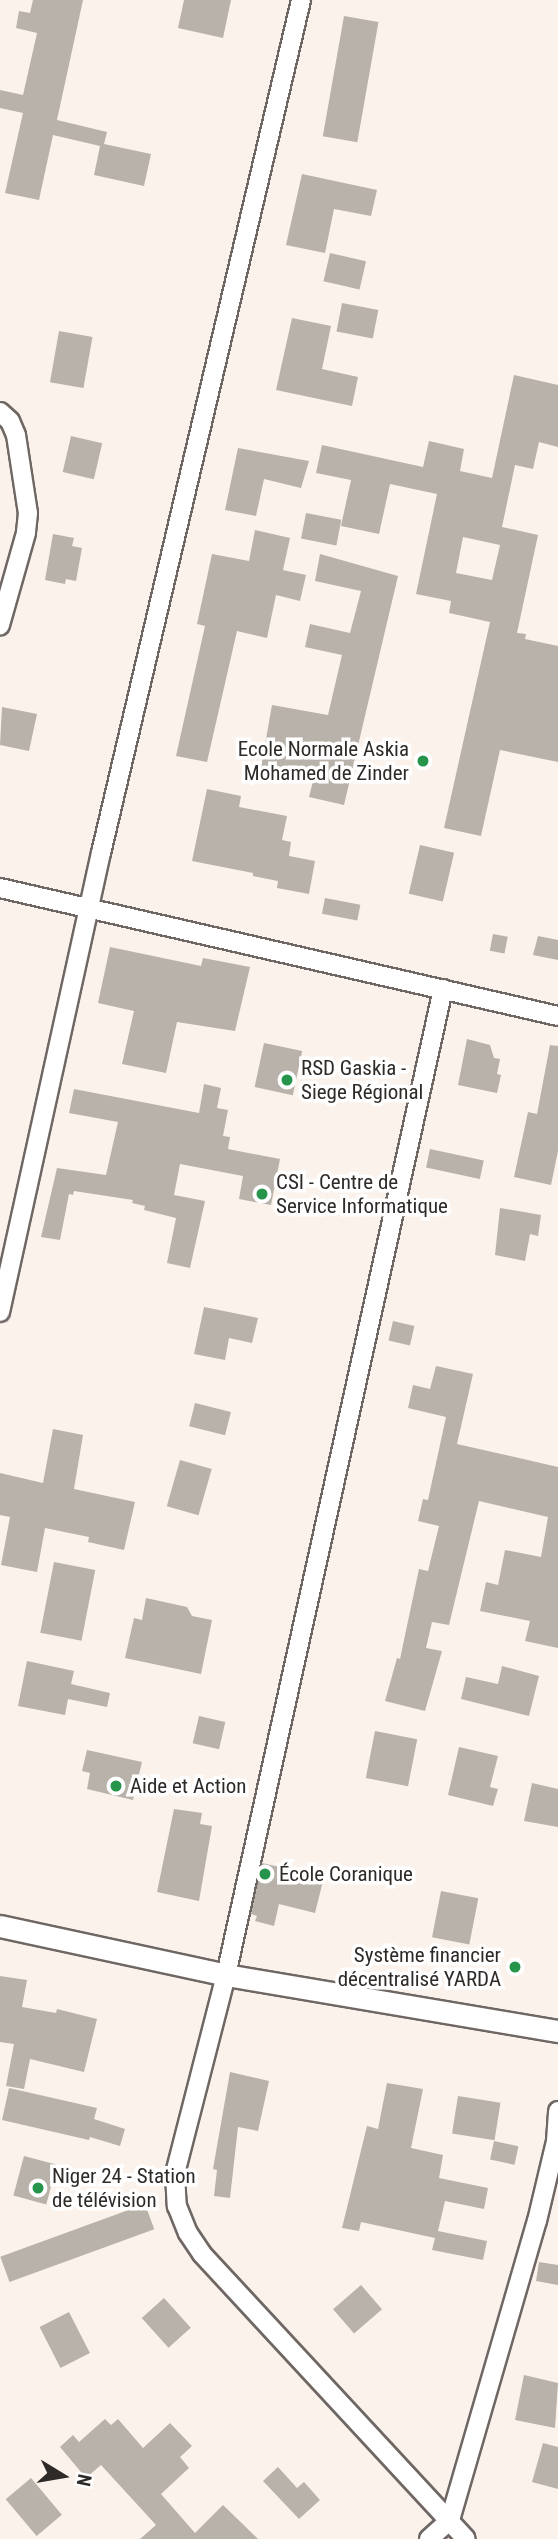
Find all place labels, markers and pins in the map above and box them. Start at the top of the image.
place label: Ecole Normale Askia Mohamed de Zinder [238,736,409,786]
marker: Ecole Normale Askia Mohamed de Zinder [415,753,431,769]
place label: RSD Gaskia - Siege Régional [301,1055,423,1105]
marker: RSD Gaskia - Siege Régional [279,1072,295,1088]
place label: CSI - Centre de Service Informatique [276,1169,448,1219]
marker: CSI - Centre de Service Informatique [254,1186,270,1202]
place label: Aide et Action [130,1773,246,1799]
marker: Aide et Action [108,1778,124,1794]
place label: École Coranique [279,1861,413,1887]
marker: École Coranique [257,1866,273,1882]
place label: Système financier décentralisé YARDA [338,1942,501,1992]
marker: Système financier décentralisé YARDA [507,1959,523,1975]
place label: Niger 24 - Station de télévision [52,2163,196,2213]
marker: Niger 24 - Station de télévision [30,2180,46,2196]

